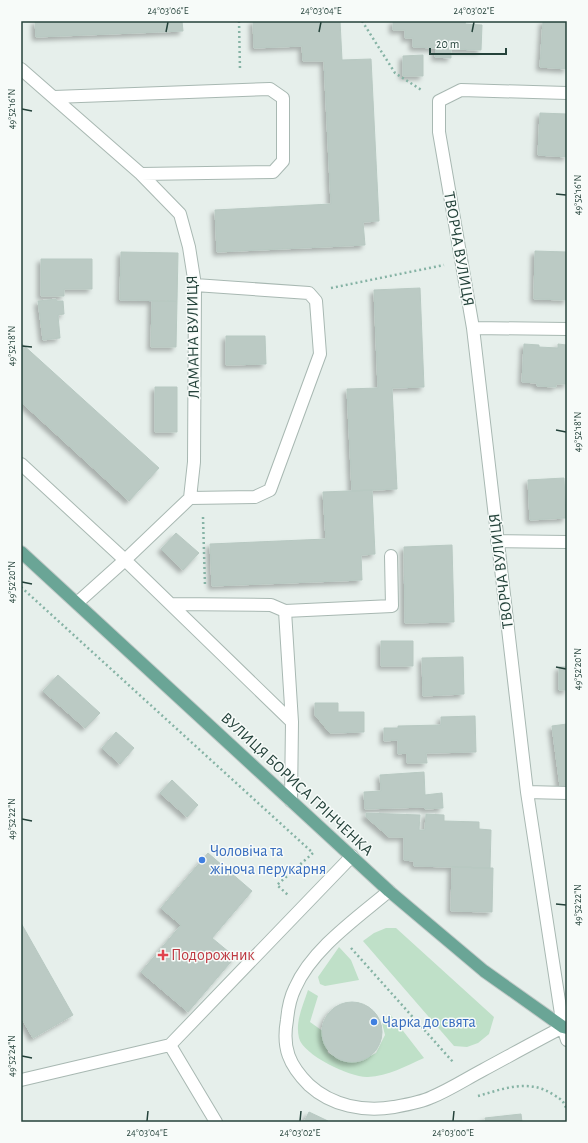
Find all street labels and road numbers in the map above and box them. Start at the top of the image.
street label: ТВОРЧА ВУЛИЦЯ [441,190,477,308]
street label: ЛАМАНА ВУЛИЦЯ [184,275,202,399]
street label: ТВОРЧА ВУЛИЦЯ [486,512,516,630]
street label: ВУЛИЦЯ БОРИСА ГРІНЧЕНКА [218,709,377,859]

